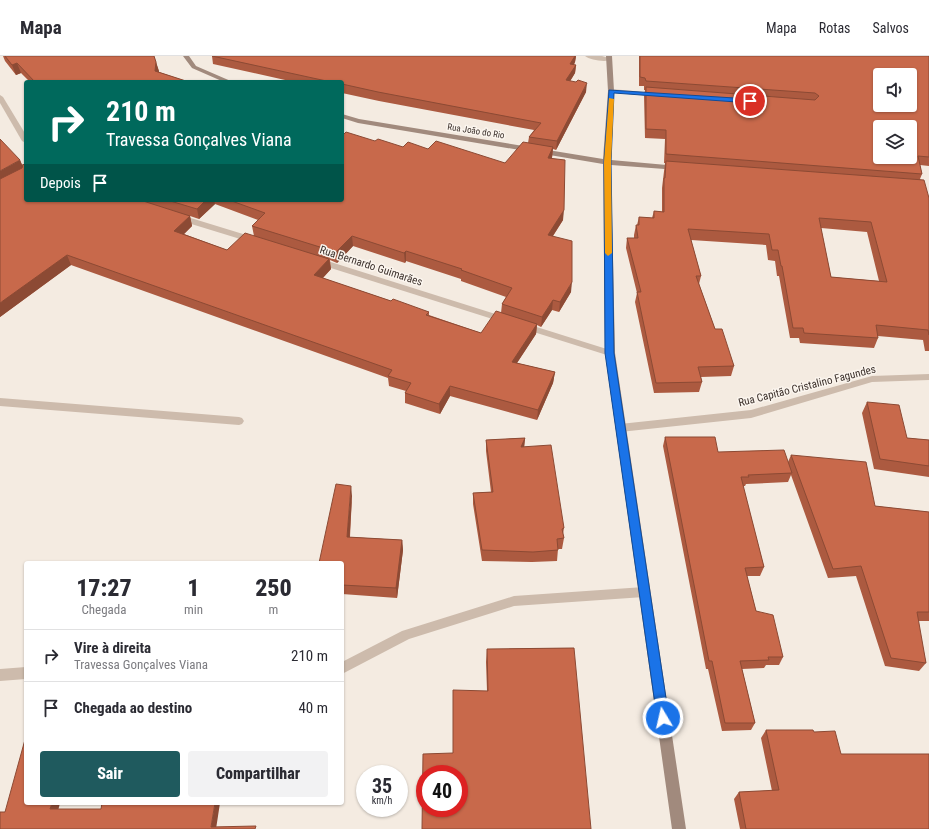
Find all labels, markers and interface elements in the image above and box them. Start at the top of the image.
text: Mapa [20,16,62,39]
text: Mapa [766,20,797,36]
text: Rotas [819,20,851,36]
text: Salvos [873,20,909,36]
map controls [873,68,917,164]
button: sound [873,68,917,112]
pin [733,84,767,118]
icon: arrive [739,90,761,112]
text: 210 m [106,95,176,128]
icon: right [40,96,92,148]
button: layers [873,120,917,164]
street label: Rua João do Rio [447,122,506,141]
text: Travessa Gonçalves Viana [106,129,292,150]
icon: arrive [89,172,111,194]
text: Depois [40,174,81,192]
street label: Rua Bernardo Guimarães [318,243,424,289]
street label: Rua Capitão Cristalino Fagundes [737,363,877,409]
text: 17:27 [76,574,132,602]
text: 1 [187,574,200,602]
text: 250 [255,574,292,602]
text: Chegada [81,602,126,617]
text: min [184,602,203,617]
text: m [269,602,278,617]
text: Vire à direita [74,639,151,657]
icon: right [40,645,62,667]
text: 210 m [291,647,328,665]
text: Travessa Gonçalves Viana [74,657,208,672]
icon: arrive [40,697,62,719]
position arrow [642,697,684,739]
text: Chegada ao destino [74,699,192,717]
text: 40 m [298,699,328,717]
button: Sair [40,751,180,797]
button: Compartilhar [188,751,328,797]
speed limit sign: 40 [416,765,468,817]
text: 35 [372,774,392,798]
text: km/h [372,795,392,806]

